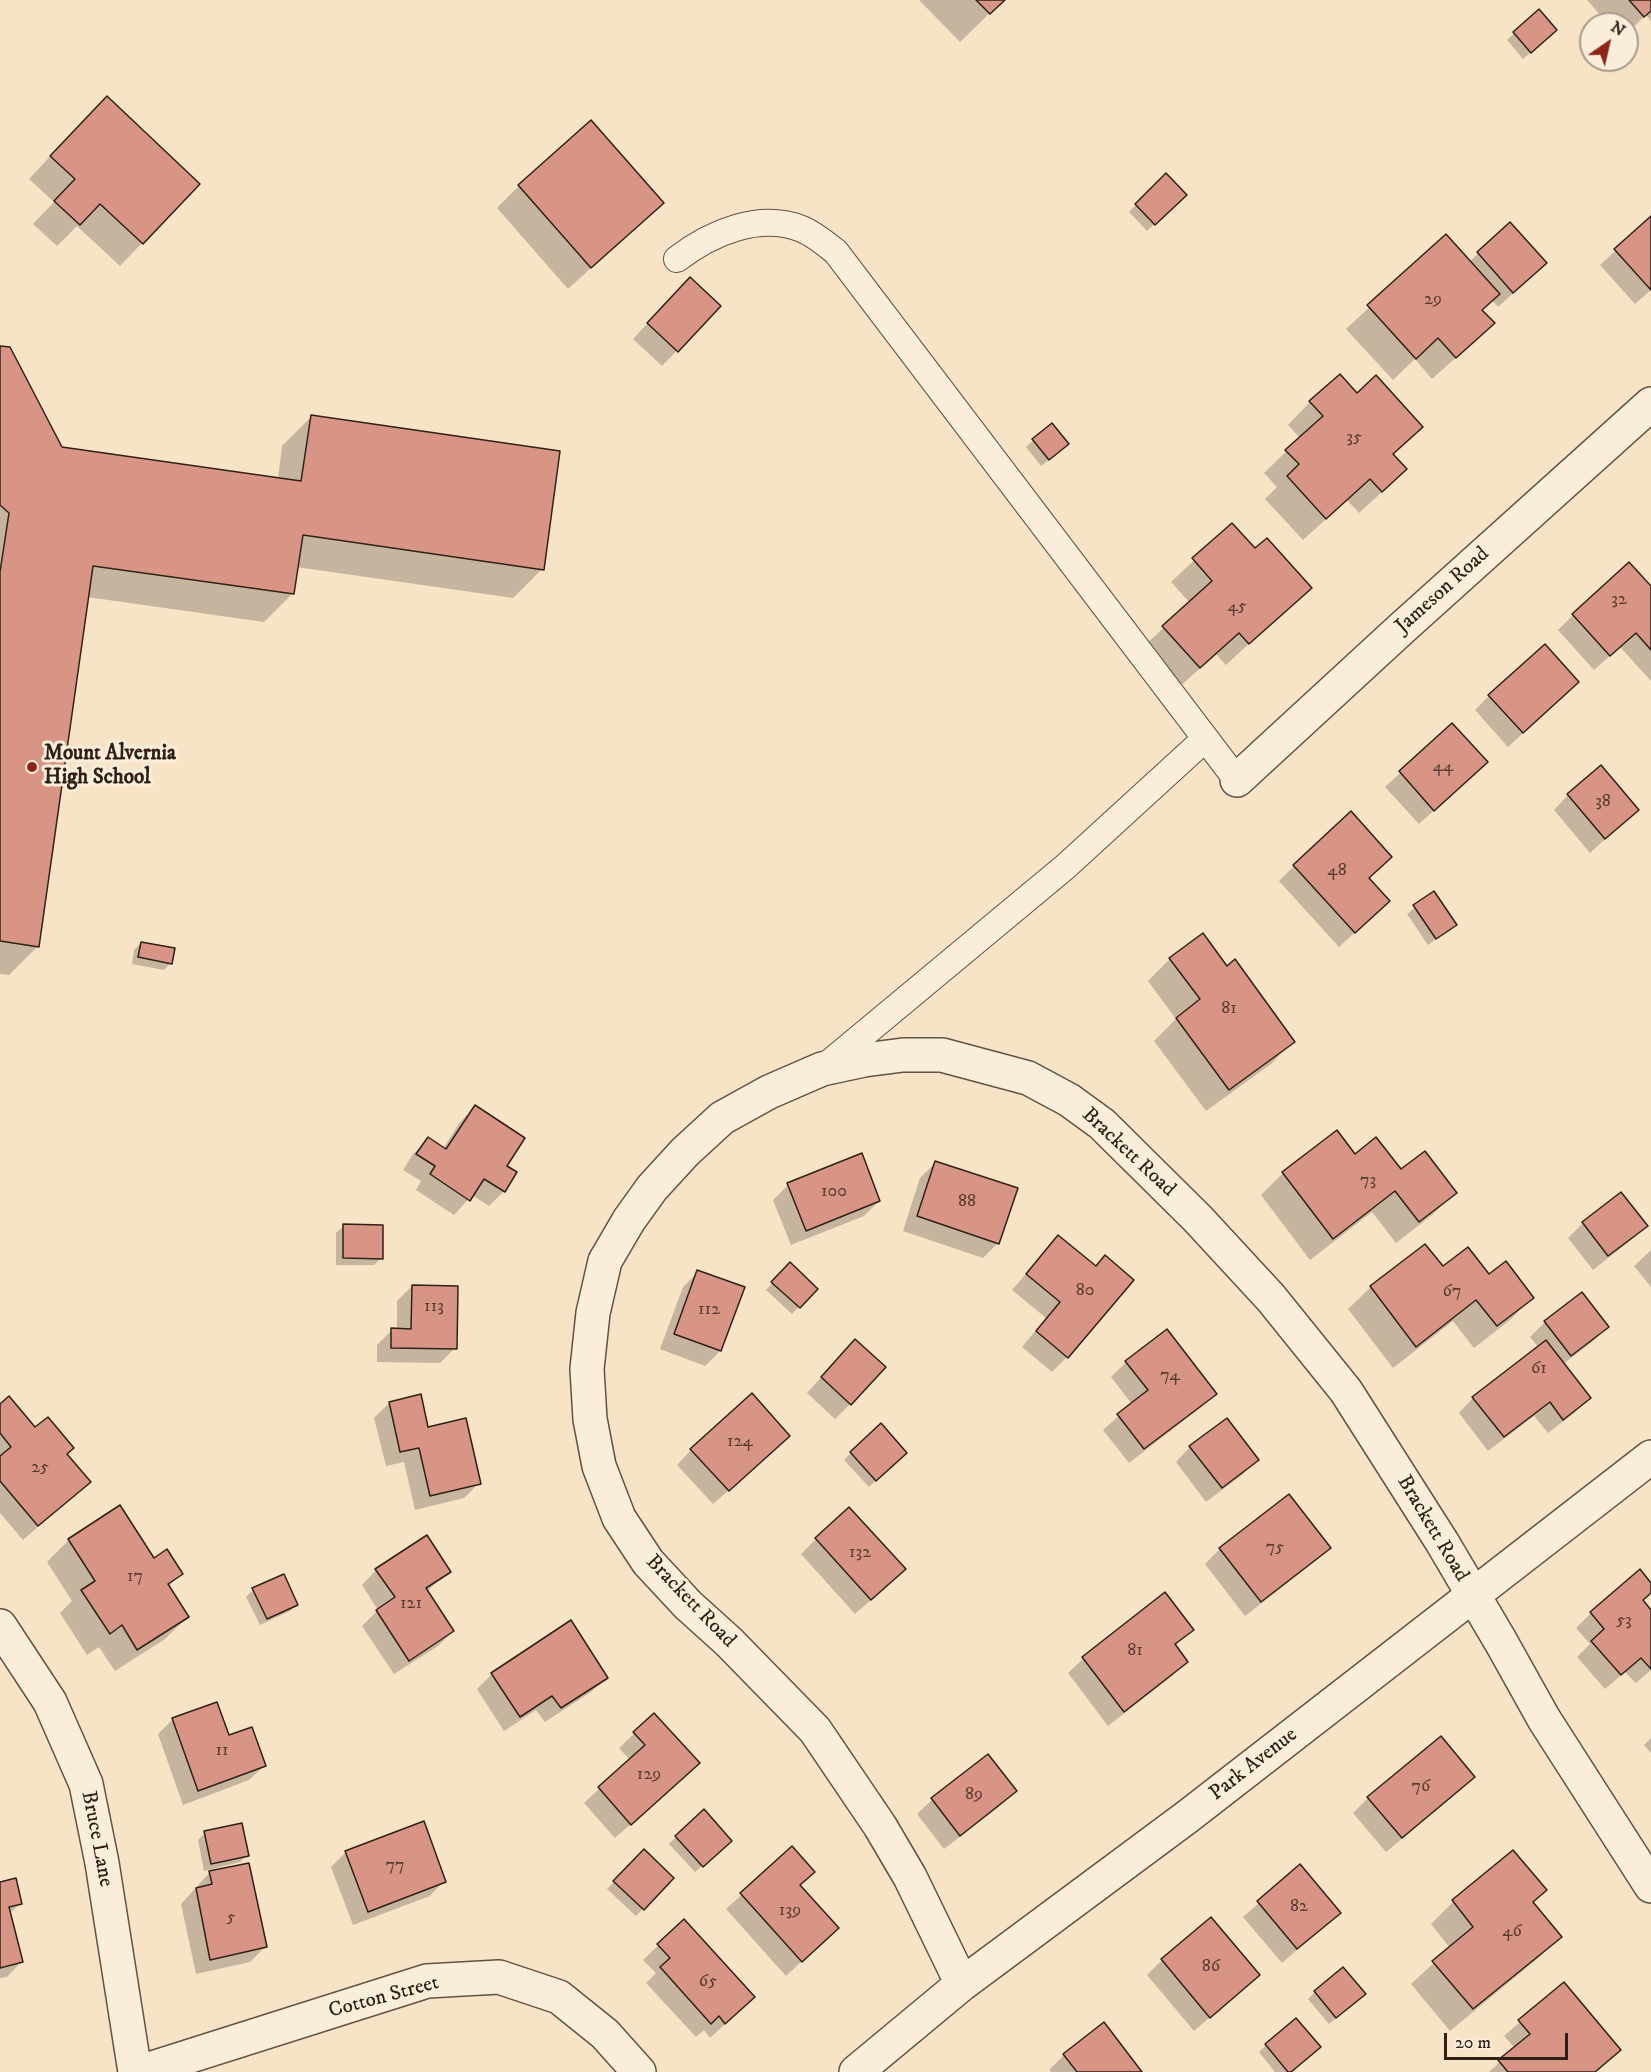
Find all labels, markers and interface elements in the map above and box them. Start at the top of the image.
north arrow [1579,12,1639,72]
text: N [1607,17,1629,41]
house number: 29 [1424,289,1442,311]
house number: 35 [1346,427,1362,449]
street label: Jameson Road [1391,542,1495,640]
house number: 32 [1611,589,1627,611]
house number: 45 [1227,596,1247,618]
place label: Mount Alvernia High School [44,742,176,792]
house number: 44 [1433,756,1453,778]
marker: Mount Alvernia High School [25,760,39,774]
house number: 38 [1595,791,1611,813]
house number: 48 [1327,860,1347,882]
house number: 81 [1221,998,1237,1020]
street label: Brackett Road [1076,1103,1180,1203]
house number: 73 [1360,1170,1376,1192]
house number: 100 [821,1181,847,1203]
house number: 88 [958,1191,976,1213]
house number: 80 [1076,1280,1094,1302]
house number: 67 [1443,1281,1461,1303]
house number: 113 [424,1296,444,1318]
house number: 112 [698,1299,720,1321]
house number: 61 [1531,1358,1547,1380]
house number: 74 [1160,1365,1180,1387]
house number: 124 [727,1431,753,1453]
house number: 25 [31,1457,49,1479]
street label: Brackett Road [1390,1471,1474,1587]
house number: 75 [1266,1537,1284,1559]
house number: 132 [849,1542,871,1564]
street label: Brackett Road [639,1550,741,1654]
house number: 17 [127,1566,143,1588]
house number: 121 [400,1593,422,1615]
house number: 53 [1616,1610,1632,1632]
house number: 81 [1127,1640,1143,1662]
street label: Park Avenue [1205,1723,1303,1807]
house number: 11 [215,1740,229,1762]
house number: 129 [637,1764,661,1786]
house number: 76 [1412,1776,1430,1798]
house number: 89 [965,1784,983,1806]
street label: Bruce Lane [74,1789,118,1889]
house number: 77 [386,1855,404,1877]
house number: 82 [1290,1896,1308,1918]
house number: 139 [779,1900,801,1922]
house number: 5 [227,1907,235,1929]
house number: 46 [1502,1921,1522,1943]
house number: 86 [1202,1956,1220,1978]
street label: Cotton Street [326,1971,442,2025]
house number: 65 [699,1971,717,1993]
scale bar [1447,2021,1572,2059]
text: 20 m [1455,2032,1491,2054]

